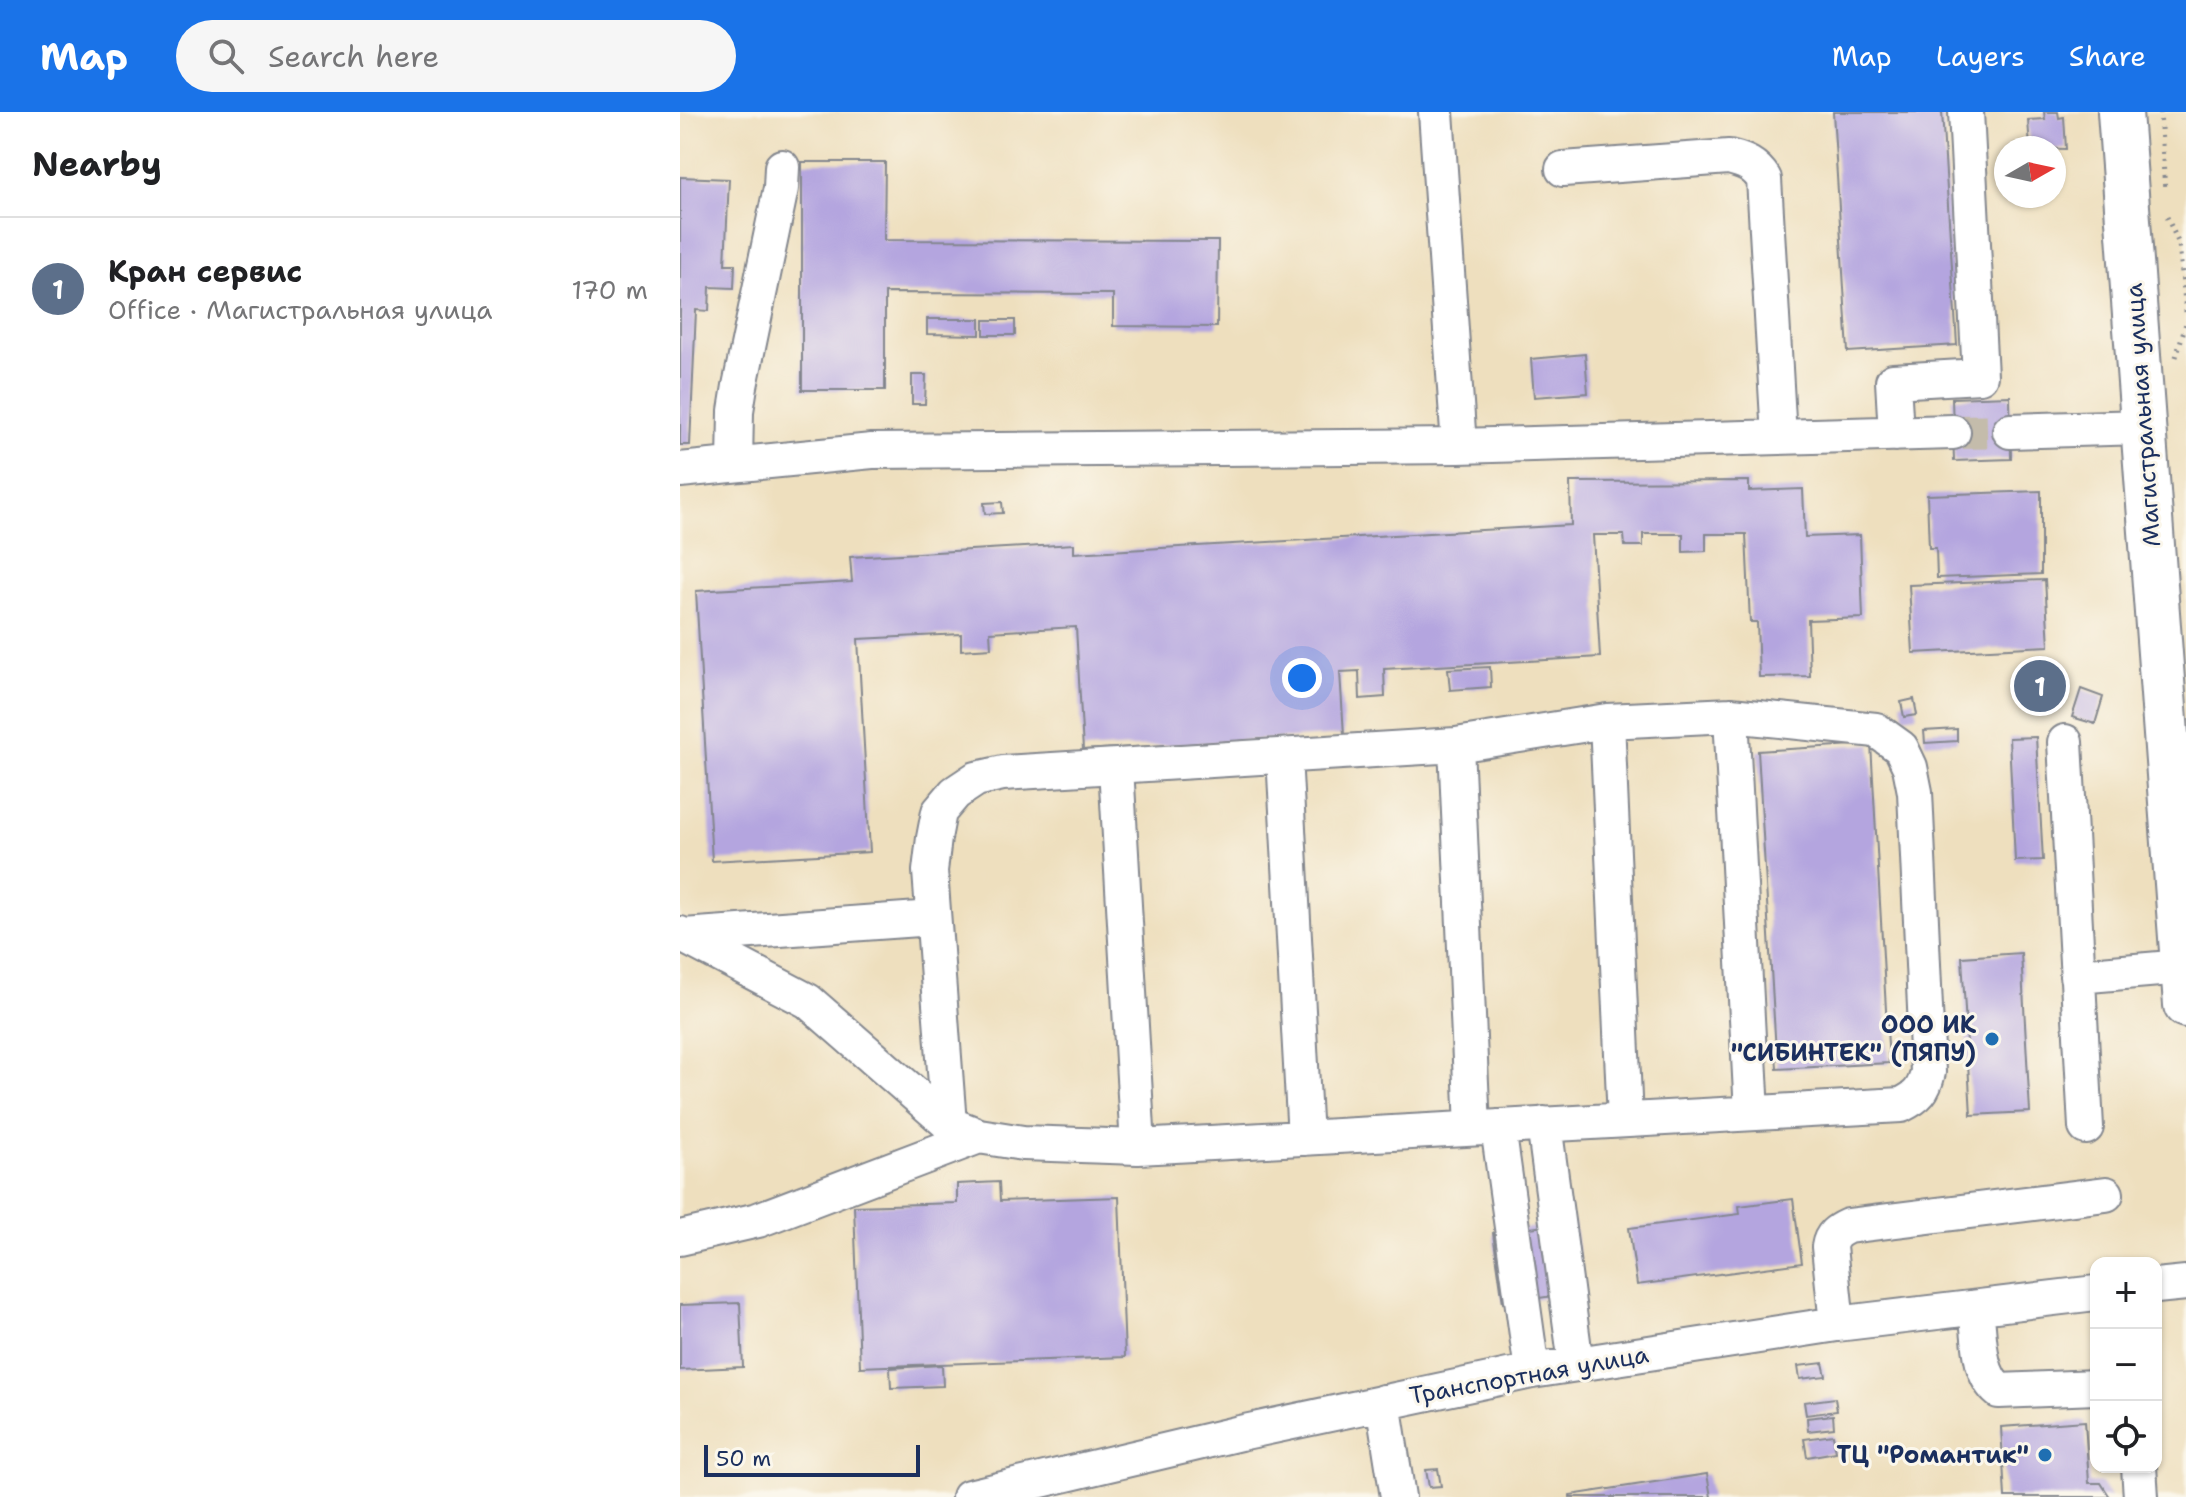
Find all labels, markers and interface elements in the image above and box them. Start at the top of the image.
search box [176,20,736,92]
text: Map [40,31,128,82]
icon: search [204,34,248,78]
text: Search here [268,36,439,77]
text: Map [1832,37,1892,75]
text: Layers [1936,37,2025,75]
text: Share [2069,37,2146,75]
north arrow [1994,136,2066,208]
text: Nearby [32,141,162,187]
text: Кран сервис [108,251,302,292]
text: 1 [52,272,64,307]
text: 170 m [571,272,648,307]
street label: Магистральная улица [2118,282,2168,548]
text: Office · Магистральная улица [108,292,492,327]
pin: 1 [2014,656,2066,716]
your location [1282,658,1322,698]
place label: ООО ИК "СИБИНТЕК" (ПЯПУ) [1731,1009,1977,1069]
marker: ООО ИК "СИБИНТЕК" (ПЯПУ) [1983,1030,2001,1048]
map controls [2090,1257,2162,1473]
button: + [2090,1257,2162,1329]
button: − [2090,1329,2162,1401]
street label: Транспортная улица [1407,1338,1651,1412]
button: locate [2090,1401,2162,1473]
place label: ТЦ "Романтик" [1837,1439,2029,1471]
scale bar [704,1441,920,1477]
text: 50 m [716,1444,771,1473]
marker: ТЦ "Романтик" [2036,1446,2054,1464]

